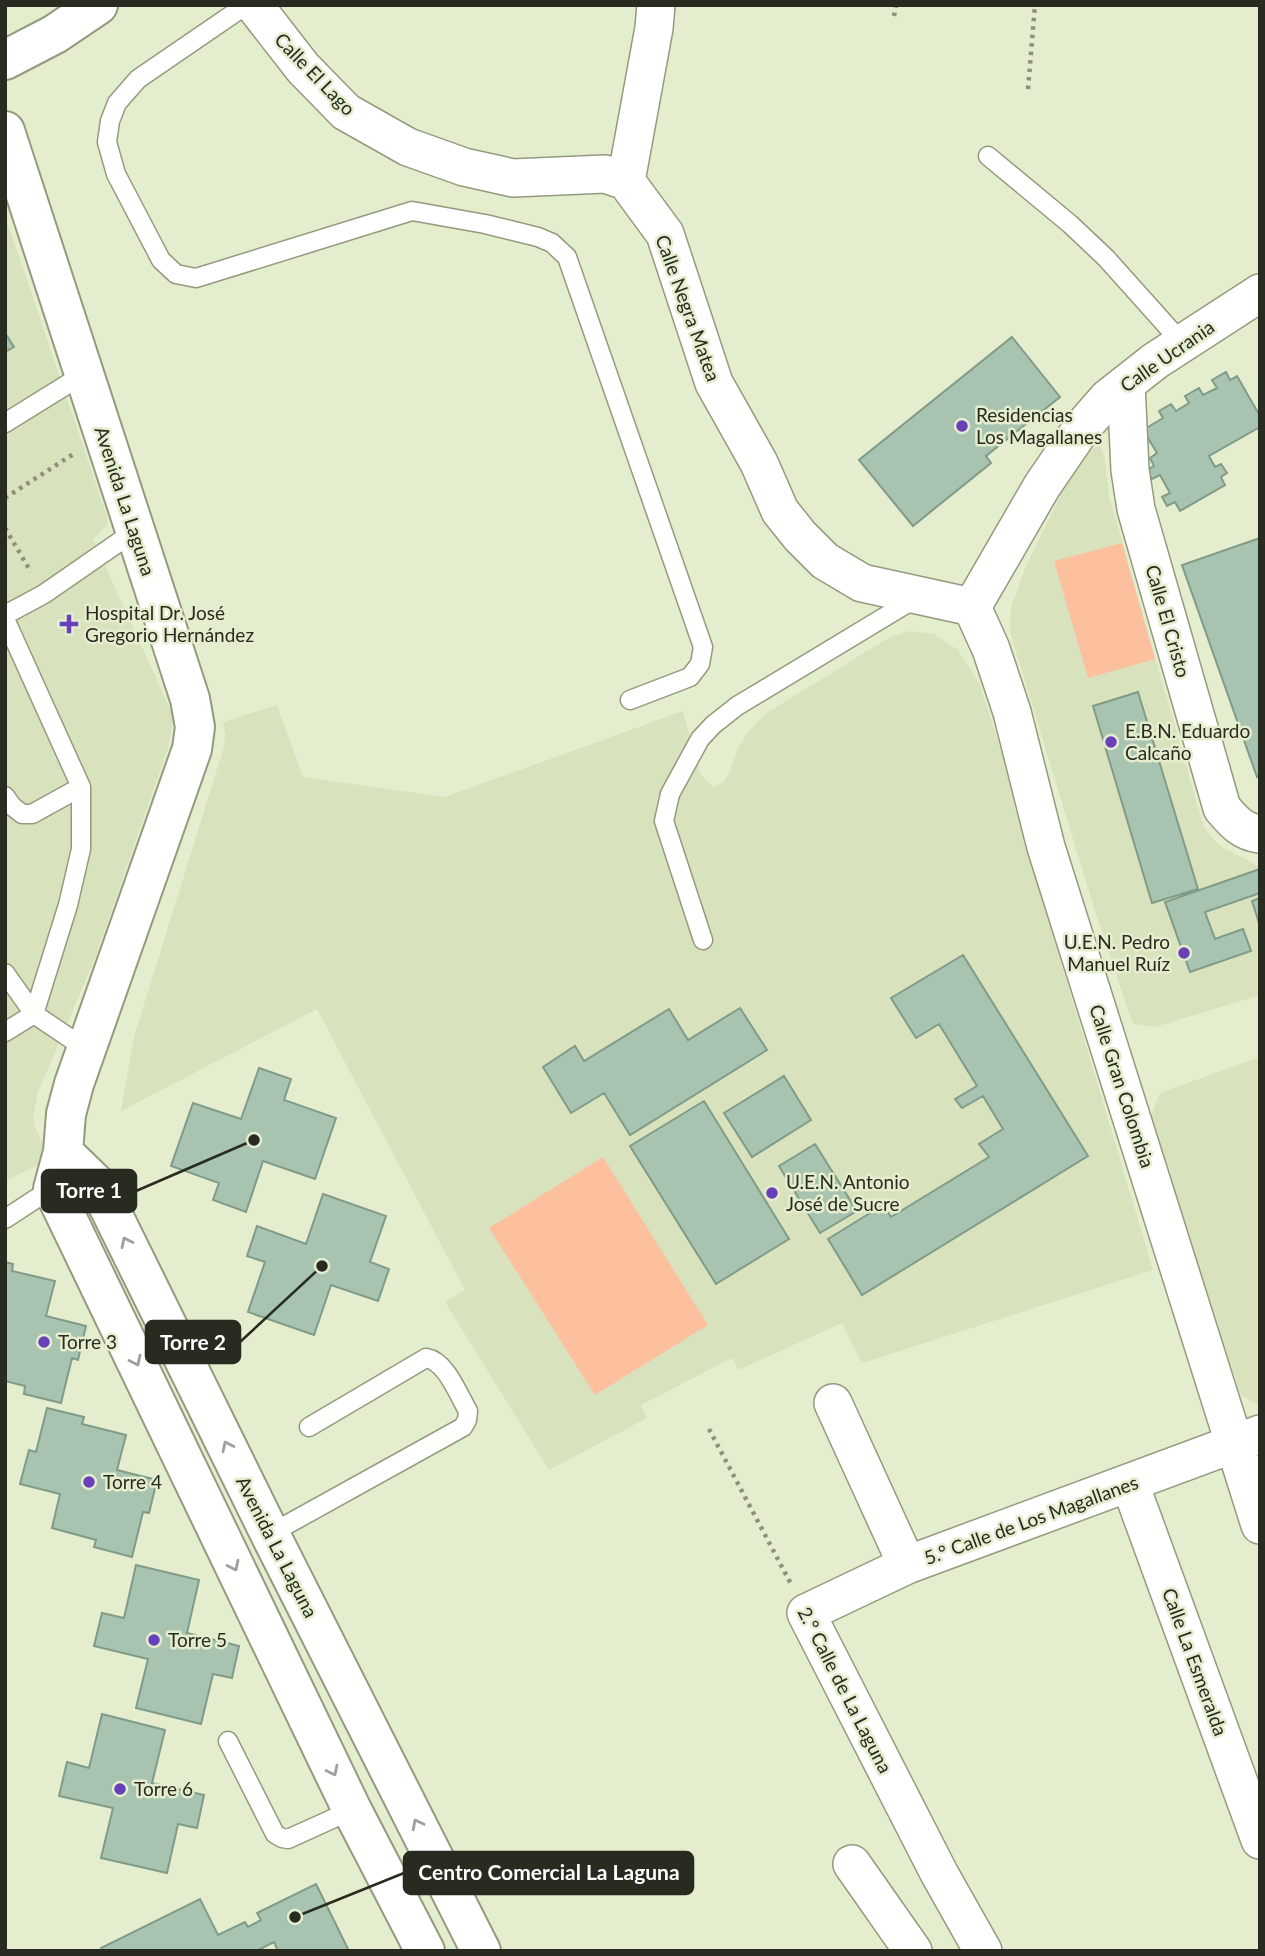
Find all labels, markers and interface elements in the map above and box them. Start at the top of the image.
street label: Calle El Lago [270,28,360,120]
street label: Calle Negra Matea [651,231,726,384]
street label: Calle Ucrania [1115,315,1218,396]
place label: Residencias Los Magallanes [976,403,1102,448]
marker: Residencias Los Magallanes [954,418,970,434]
street label: Avenida La Laguna [91,423,160,578]
street label: Calle El Cristo [1141,562,1196,680]
place label: Hospital Dr. José Gregorio Hernández [85,601,254,646]
marker: Hospital Dr. José Gregorio Hernández [59,614,79,634]
place label: E.B.N. Eduardo Calcaño [1125,719,1250,764]
marker: E.B.N. Eduardo Calcaño [1103,734,1119,750]
place label: U.E.N. Pedro Manuel Ruíz [1064,930,1170,975]
marker: U.E.N. Pedro Manuel Ruíz [1176,945,1192,961]
street label: Calle Gran Colombia [1085,1001,1160,1170]
callout: Torre 1 [42,1170,136,1212]
place label: U.E.N. Antonio José de Sucre [786,1170,910,1215]
text: Torre 1 [56,1177,122,1202]
marker: U.E.N. Antonio José de Sucre [764,1185,780,1201]
one-way arrow [121,1237,135,1249]
callout: Torre 2 [146,1321,240,1363]
text: Torre 2 [160,1329,226,1354]
place label: Torre 3 [58,1330,117,1353]
marker: Torre 3 [36,1334,52,1350]
one-way arrow [128,1354,142,1366]
one-way arrow [221,1441,235,1453]
place label: Torre 4 [103,1470,162,1493]
street label: 5.° Calle de Los Magallanes [921,1470,1141,1569]
street label: Avenida La Laguna [232,1472,323,1621]
marker: Torre 4 [81,1474,97,1490]
one-way arrow [226,1559,240,1571]
street label: Calle La Esmeralda [1158,1585,1233,1739]
street label: 2.° Calle de La Laguna [794,1603,897,1777]
place label: Torre 5 [168,1628,227,1651]
marker: Torre 5 [146,1632,162,1648]
one-way arrow [325,1764,339,1776]
place label: Torre 6 [134,1777,193,1800]
marker: Torre 6 [112,1781,128,1797]
one-way arrow [412,1819,426,1831]
callout: Centro Comercial La Laguna [404,1852,693,1894]
text: Centro Comercial La Laguna [418,1859,680,1884]

